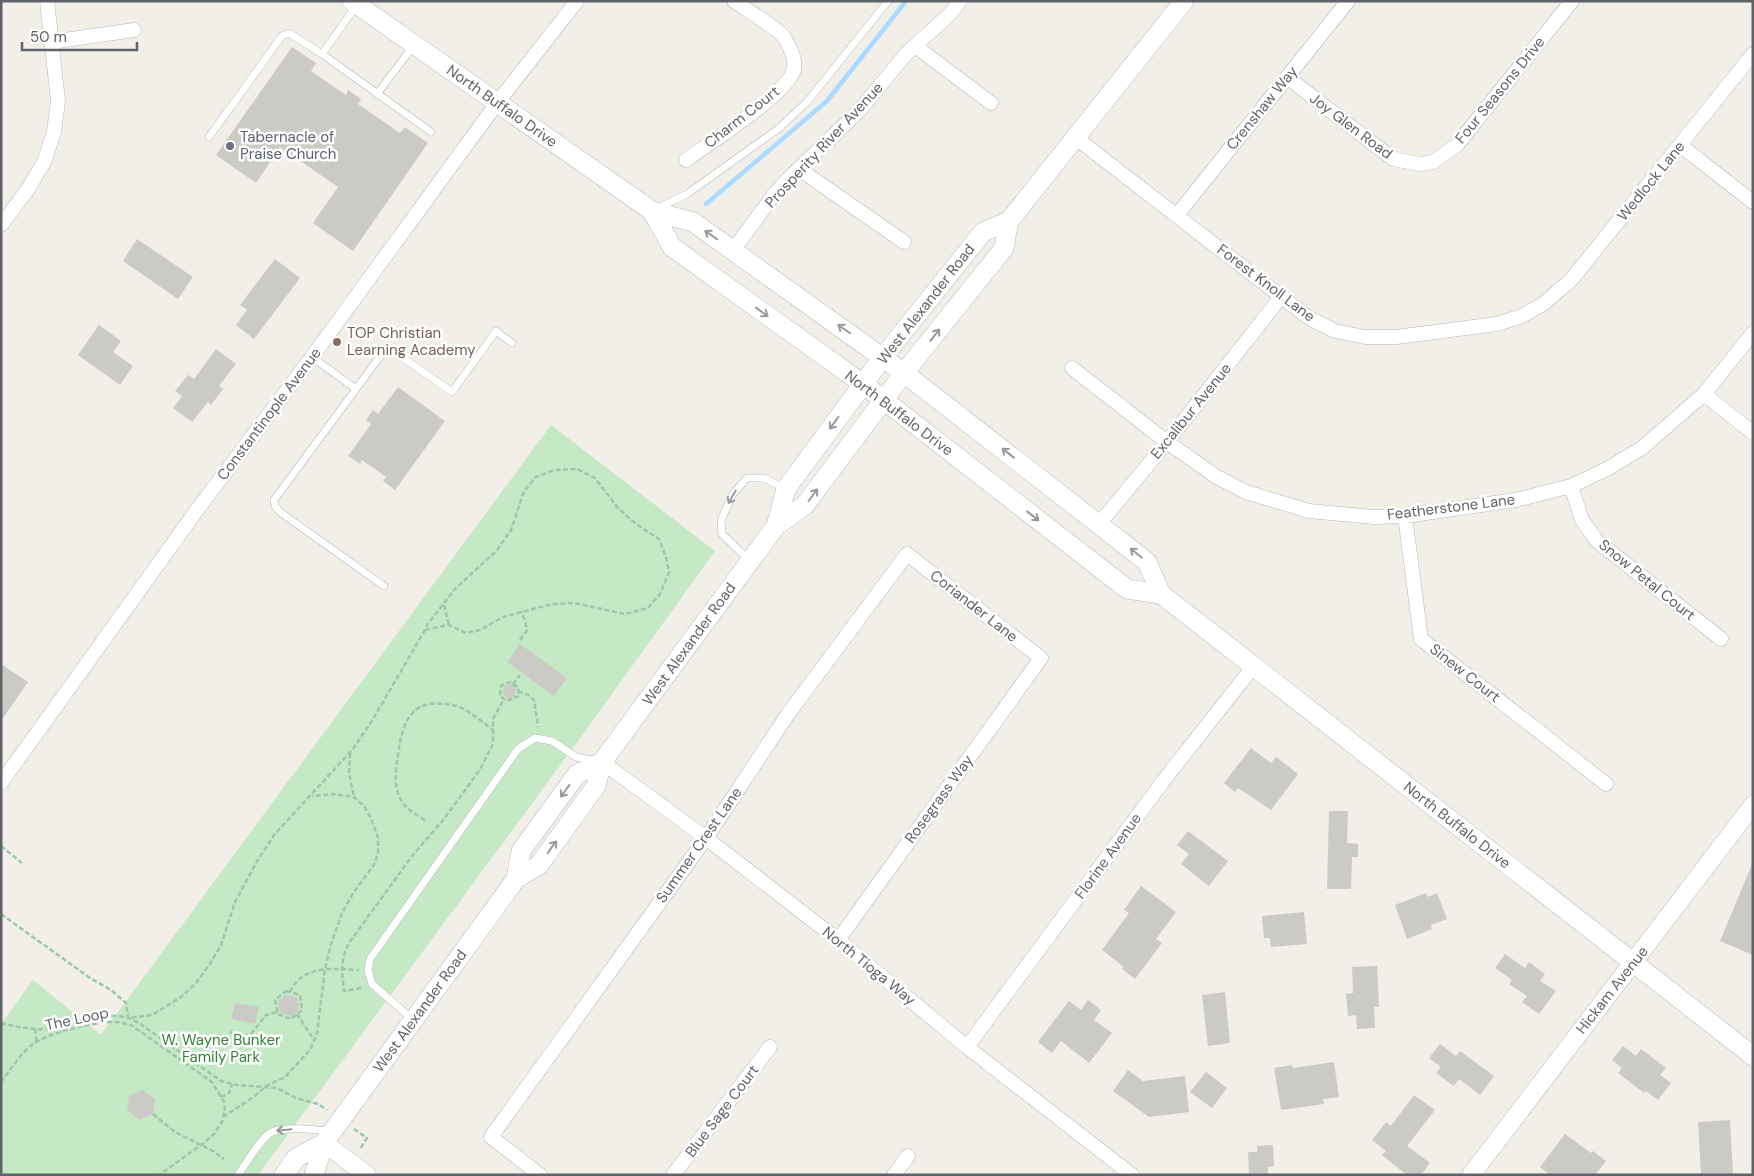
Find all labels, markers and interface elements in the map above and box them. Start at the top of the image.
scale bar [22,20,138,52]
text: 50 m [30,27,67,47]
street label: Four Seasons Drive [1451,32,1549,148]
street label: North Buffalo Drive [443,60,561,152]
street label: Crenshaw Way [1222,61,1303,154]
street label: Prosperity River Avenue [761,78,887,212]
street label: Charm Court [700,81,784,153]
street label: Joy Glen Road [1305,88,1397,164]
place label: Tabernacle of Praise Church [240,127,337,164]
street label: Wedlock Lane [1613,137,1689,225]
marker: Tabernacle of Praise Church [224,140,236,152]
one-way arrow [704,230,718,240]
street label: West Alexander Road [873,240,979,368]
street label: Forest Knoll Lane [1213,240,1319,326]
one-way arrow [755,307,769,317]
place label: TOP Christian Learning Academy [347,323,476,360]
one-way arrow [837,324,851,334]
one-way arrow [929,329,940,342]
marker: TOP Christian Learning Academy [331,336,343,348]
street label: Constantinople Avenue [212,344,326,484]
street label: Excalibur Avenue [1146,359,1236,463]
street label: North Buffalo Drive [841,366,957,460]
one-way arrow [829,416,839,430]
one-way arrow [1002,448,1015,459]
one-way arrow [808,488,818,502]
street label: Featherstone Lane [1386,489,1516,525]
one-way arrow [727,490,737,504]
one-way arrow [1026,511,1040,521]
street label: Snow Petal Court [1594,535,1700,625]
one-way arrow [1130,548,1143,559]
street label: Coriander Lane [926,565,1022,647]
street label: West Alexander Road [638,579,740,709]
street label: Sinew Court [1426,639,1504,707]
street label: Rosegrass Way [900,750,978,847]
street label: North Buffalo Drive [1399,777,1515,873]
street label: Summer Crest Lane [652,783,746,907]
one-way arrow [560,784,570,798]
street label: Florine Avenue [1070,809,1146,903]
one-way arrow [546,841,557,854]
street label: North Tioga Way [818,922,920,1010]
street label: Hickam Avenue [1571,942,1653,1038]
street label: West Alexander Road [369,946,471,1076]
street label: The Loop [43,1003,111,1035]
park label: W. Wayne Bunker Family Park [162,1030,281,1067]
street label: Blue Sage Court [681,1061,763,1161]
one-way arrow [277,1125,293,1135]

